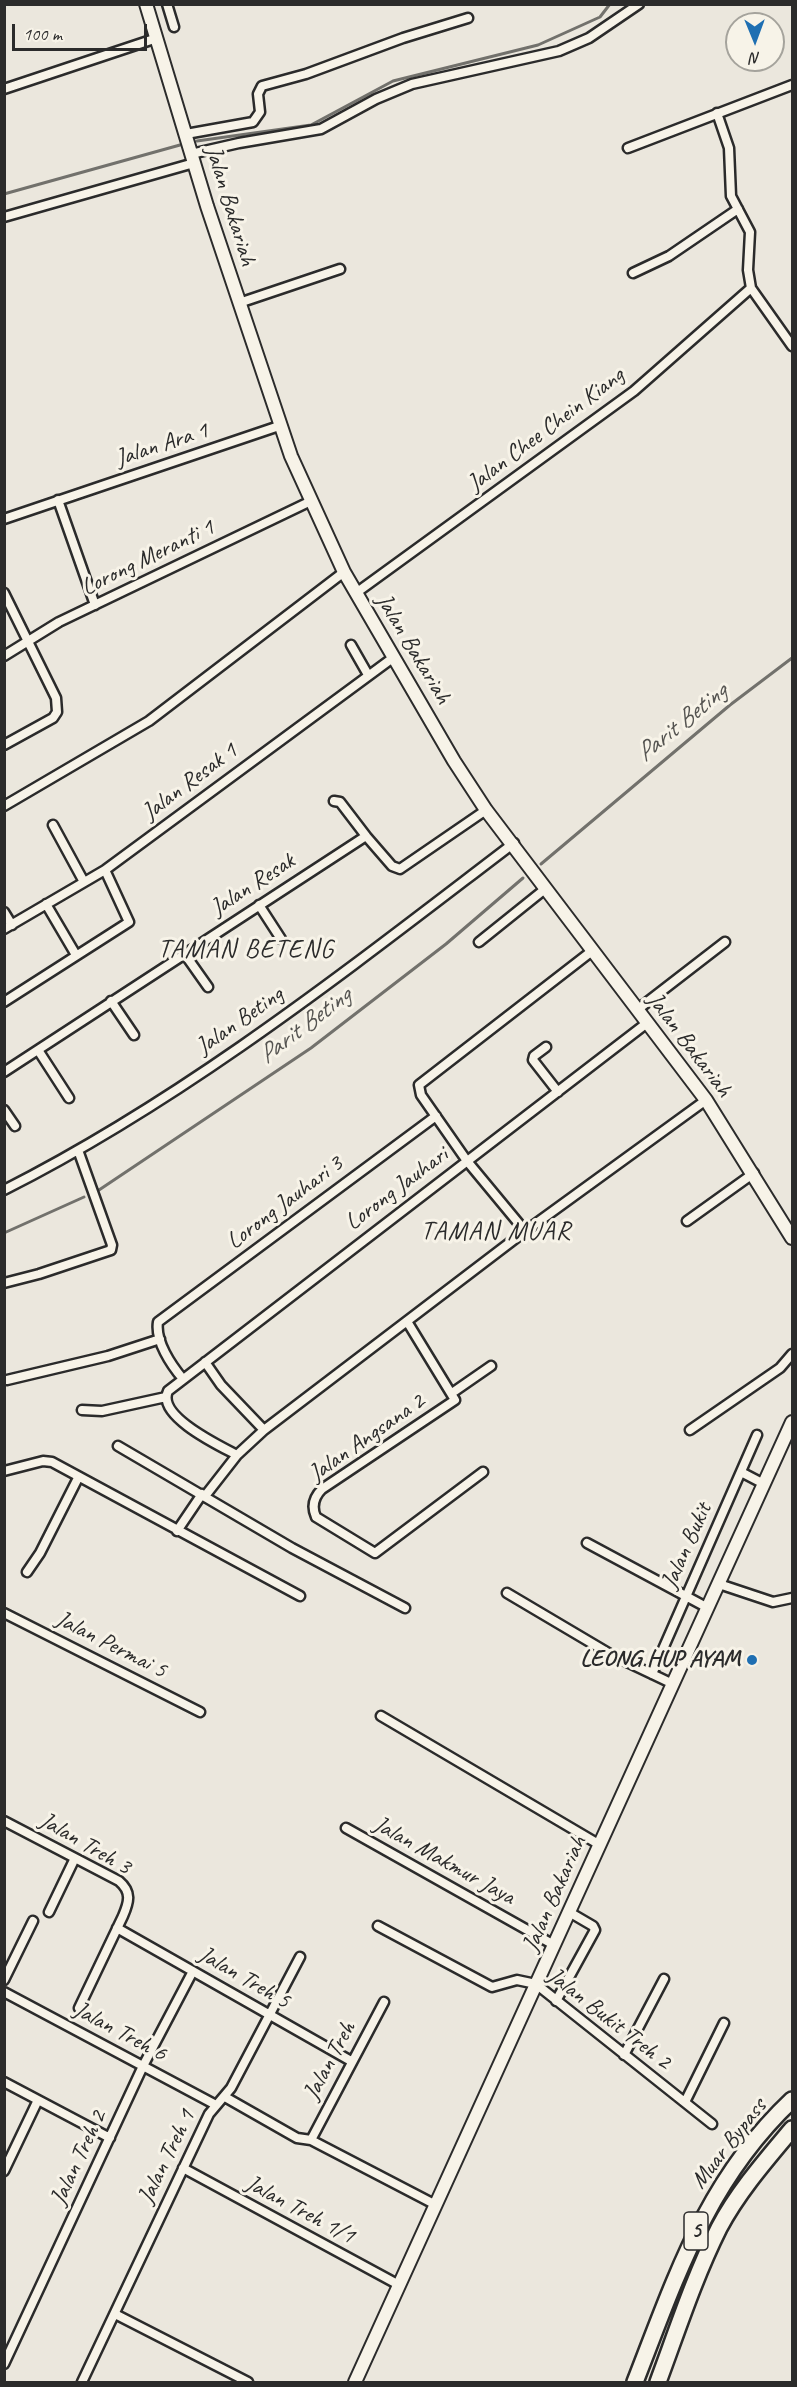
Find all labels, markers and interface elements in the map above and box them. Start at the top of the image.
scale bar [15,12,150,50]
north arrow [725,12,785,72]
text: 100 m [23,23,62,45]
text: N [750,48,760,68]
street label: Jalan Bakariah [198,143,262,269]
street label: Jalan Chee Chein Kiang [462,362,630,498]
street label: Jalan Ara 1 [112,417,212,473]
street label: Lorong Meranti 1 [77,513,219,603]
street label: Jalan Bakariah [369,589,457,709]
water label: Parit Beting [630,677,734,769]
street label: Jalan Resak 1 [137,737,243,827]
street label: Jalan Resak [205,847,301,923]
district label: TAMAN BETENG [159,934,333,966]
street label: Jalan Beting [191,981,289,1061]
water label: Parit Beting [253,981,357,1071]
street label: Jalan Bakariah [640,987,738,1103]
street label: Lorong Jauhari [340,1141,454,1237]
street label: Lorong Jauhari 3 [221,1150,349,1256]
district label: TAMAN MUAR [422,1216,570,1248]
street label: Jalan Angsana 2 [304,1388,430,1488]
street label: Jalan Bukit [655,1499,719,1593]
street label: Jalan Permai 5 [51,1605,171,1685]
place label: LEONG HUP AYAM [580,1646,740,1674]
marker: LEONG HUP AYAM [745,1653,759,1667]
street label: Jalan Treh 3 [34,1806,136,1882]
street label: Jalan Makmur Jaya [368,1810,520,1912]
street label: Jalan Bakariah [517,1832,593,1956]
street label: Jalan Treh 5 [193,1940,295,2016]
street label: Jalan Bukit Treh 2 [541,1962,677,2076]
street label: Jalan Treh 6 [69,1996,171,2068]
street label: Jalan Treh [298,2017,362,2105]
street label: Muar Bypass [685,2093,773,2195]
street label: Jalan Treh 1 [132,2105,202,2209]
street label: Jalan Treh 2 [45,2106,113,2210]
street label: Jalan Treh 1/1 [240,2169,360,2251]
road number: 5 [684,2212,708,2250]

